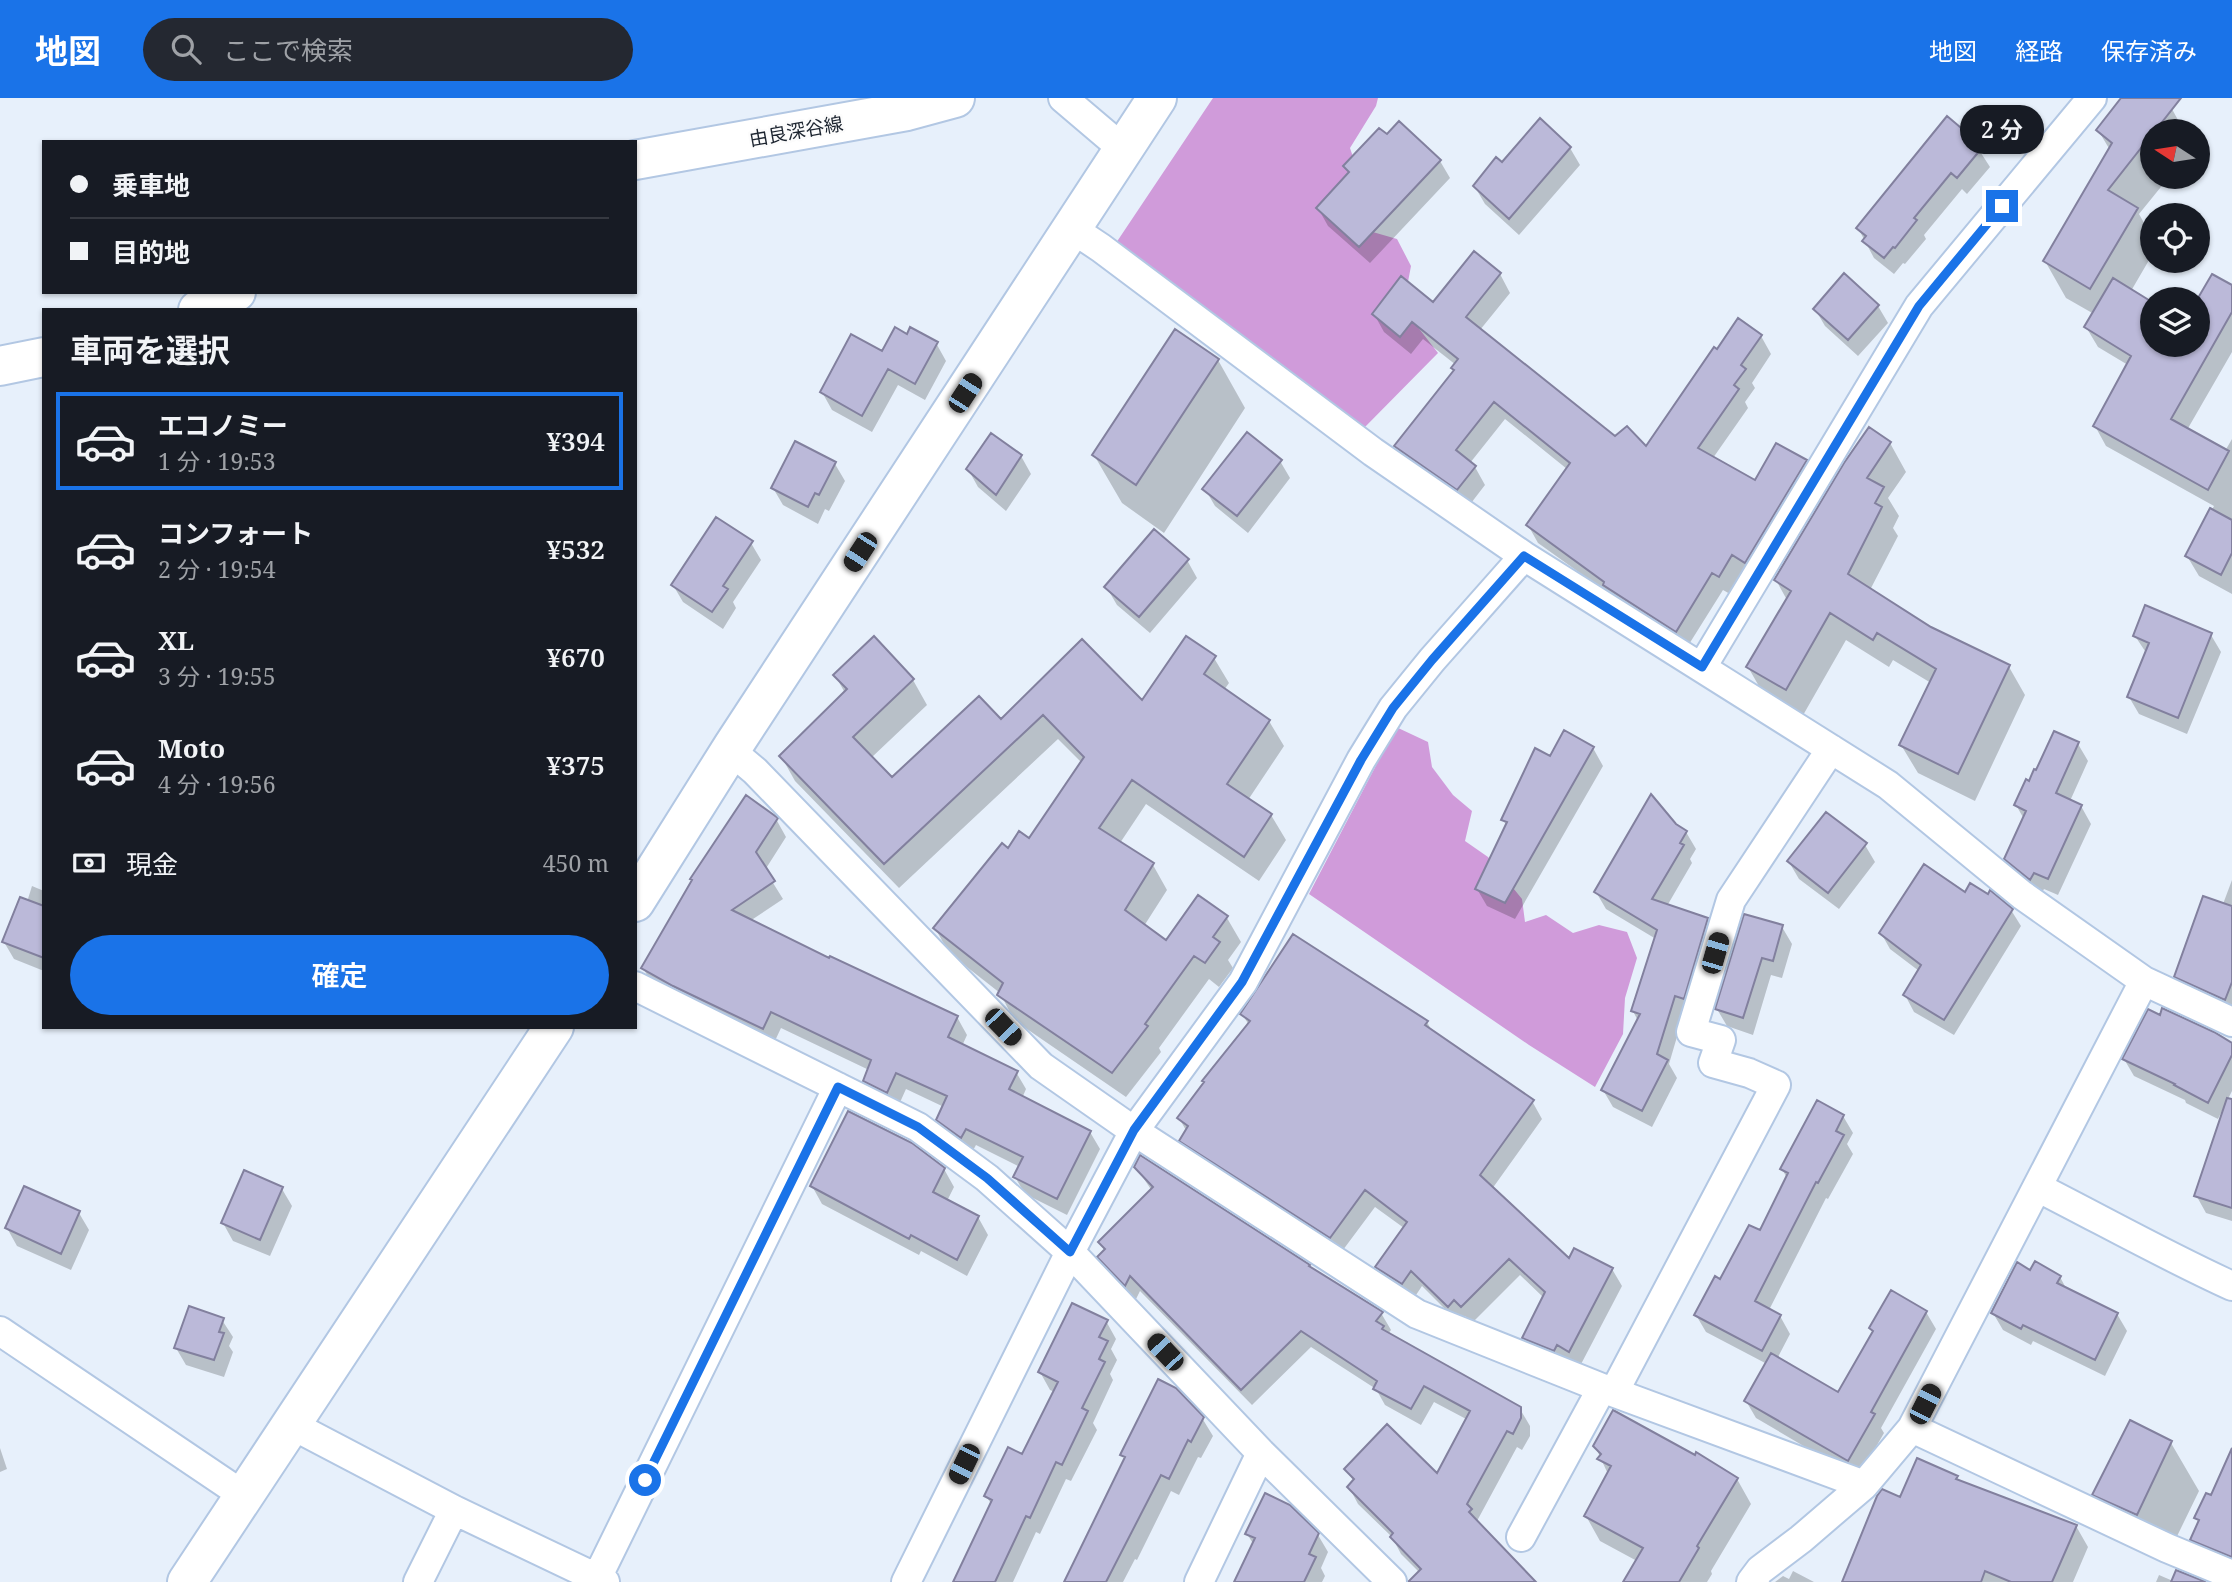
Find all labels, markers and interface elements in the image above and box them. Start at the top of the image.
search box [143,18,633,81]
text: 地図 [35,28,101,73]
icon: search [167,30,205,68]
text: ここで検索 [223,32,353,68]
text: 地図 [1929,34,1977,67]
text: 経路 [2015,34,2063,67]
text: 保存済み [2101,34,2197,67]
callout: 2 分 [1960,105,2044,154]
street label: 由良深谷線 [747,110,845,152]
text: 2 分 [1981,113,2023,145]
north arrow [2140,119,2210,189]
map controls [2140,119,2210,357]
text: 乗車地 [112,167,190,203]
route end [1986,190,2018,222]
button: locate [2140,203,2210,273]
text: 目的地 [112,234,190,270]
button: layers [2140,287,2210,357]
text: 車両を選択 [70,328,230,371]
car [945,370,986,416]
text: エコノミー [158,407,288,443]
icon: car [74,410,137,473]
text: ¥394 [546,423,605,459]
text: 1 分 · 19:53 [158,445,276,477]
text: コンフォート [158,515,313,551]
icon: car [74,518,137,581]
car [840,529,881,575]
text: ¥532 [546,531,605,567]
text: 2 分 · 19:54 [158,553,276,585]
text: XL [158,622,194,658]
icon: car [74,626,137,689]
text: ¥670 [546,639,605,675]
text: 3 分 · 19:55 [158,660,276,692]
text: Moto [158,730,225,766]
icon: car [74,734,137,797]
text: ¥375 [546,747,605,783]
text: 4 分 · 19:56 [158,768,276,800]
icon: cash [70,844,108,882]
text: 現金 [126,846,178,882]
text: 450 m [543,847,609,879]
car [1700,930,1731,976]
button: 確定 [70,935,609,1015]
car [981,1005,1026,1049]
car [1143,1329,1188,1375]
car [1907,1381,1944,1427]
car [946,1441,983,1487]
route start [629,1464,661,1496]

